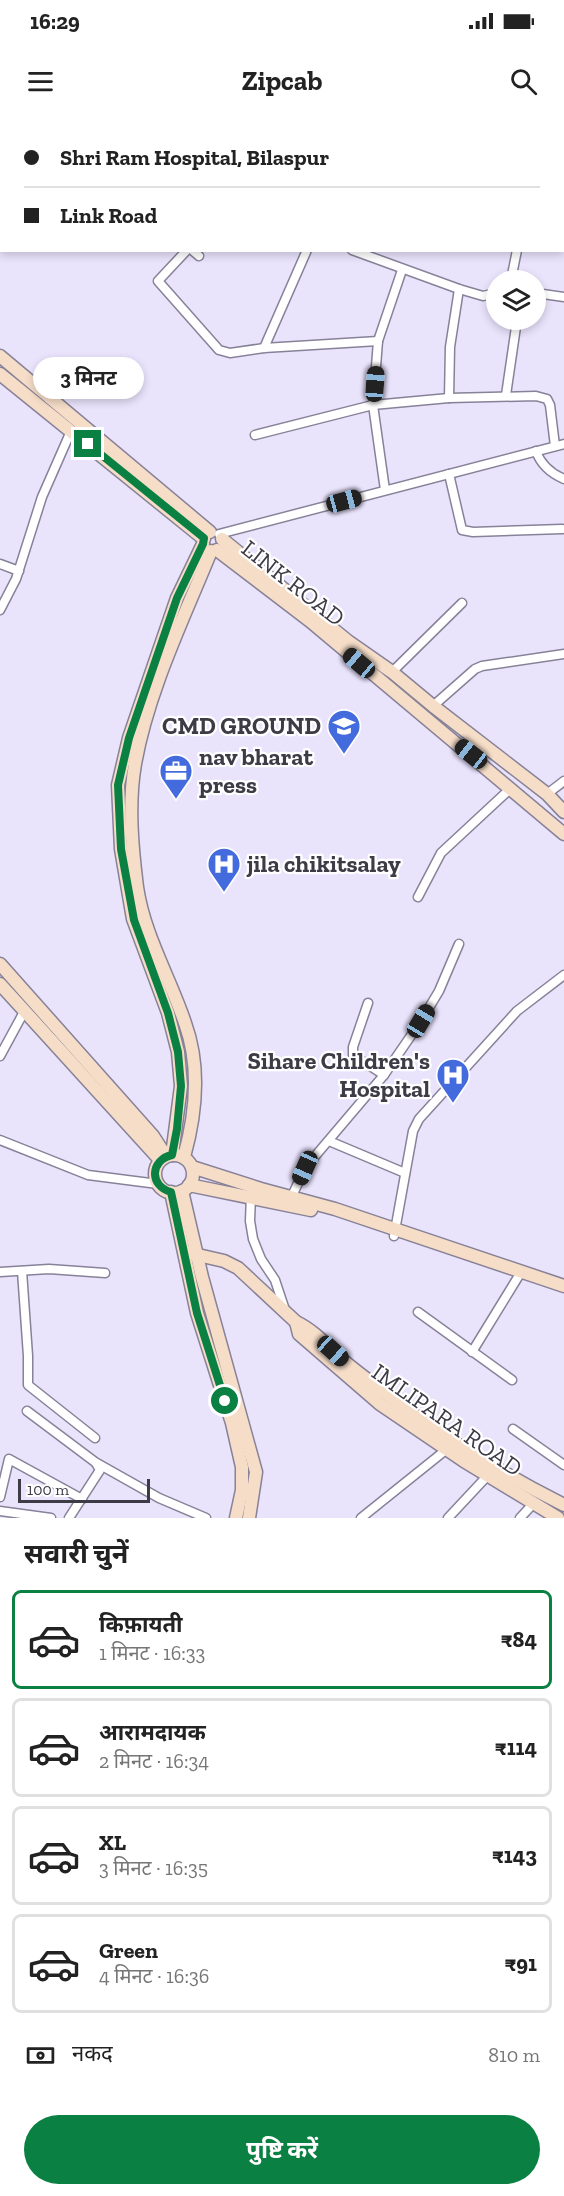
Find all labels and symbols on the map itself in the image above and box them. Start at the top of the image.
callout: 3 मिनट [32,357,144,399]
car [365,365,385,403]
route end [74,430,101,457]
car [324,488,364,514]
street label: LINK ROAD [236,533,351,632]
car [339,645,379,681]
school or university icon: CMD GROUND [326,708,362,755]
place label: CMD GROUND [162,711,321,740]
car [451,736,491,772]
place label: nav bharat press [199,742,313,799]
office icon: nav bharat press [158,753,194,800]
hospital icon: jila chikitsalay [206,846,242,893]
place label: jila chikitsalay [246,849,401,878]
car [404,1001,438,1041]
place label: Sihare Children's Hospital [247,1046,430,1103]
hospital icon: Sihare Children's Hospital [435,1057,471,1104]
car [289,1148,321,1188]
car [314,1332,352,1370]
street label: IMLIPARA ROAD [367,1357,528,1482]
route start [211,1387,238,1414]
scale bar [18,1476,150,1504]

